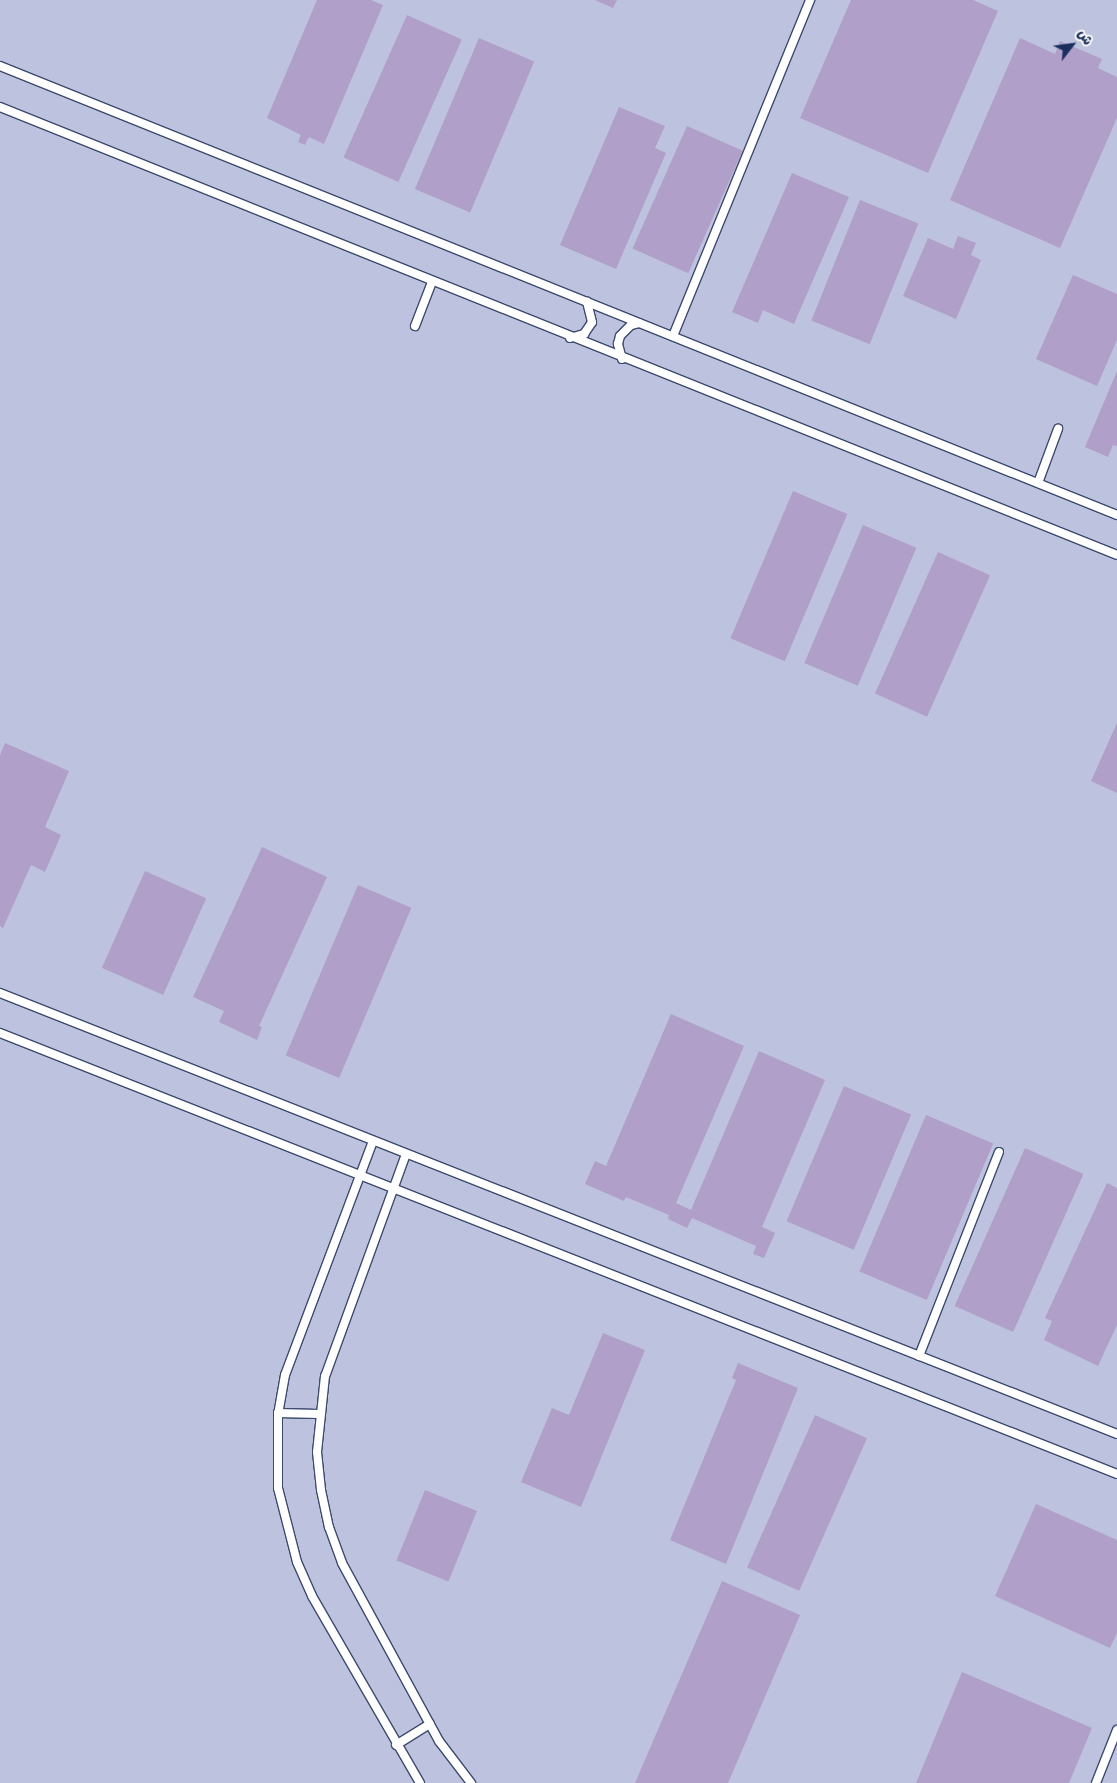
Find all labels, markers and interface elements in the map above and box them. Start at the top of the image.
north arrow [1047,20,1097,70]
text: ش [1074,26,1097,48]

